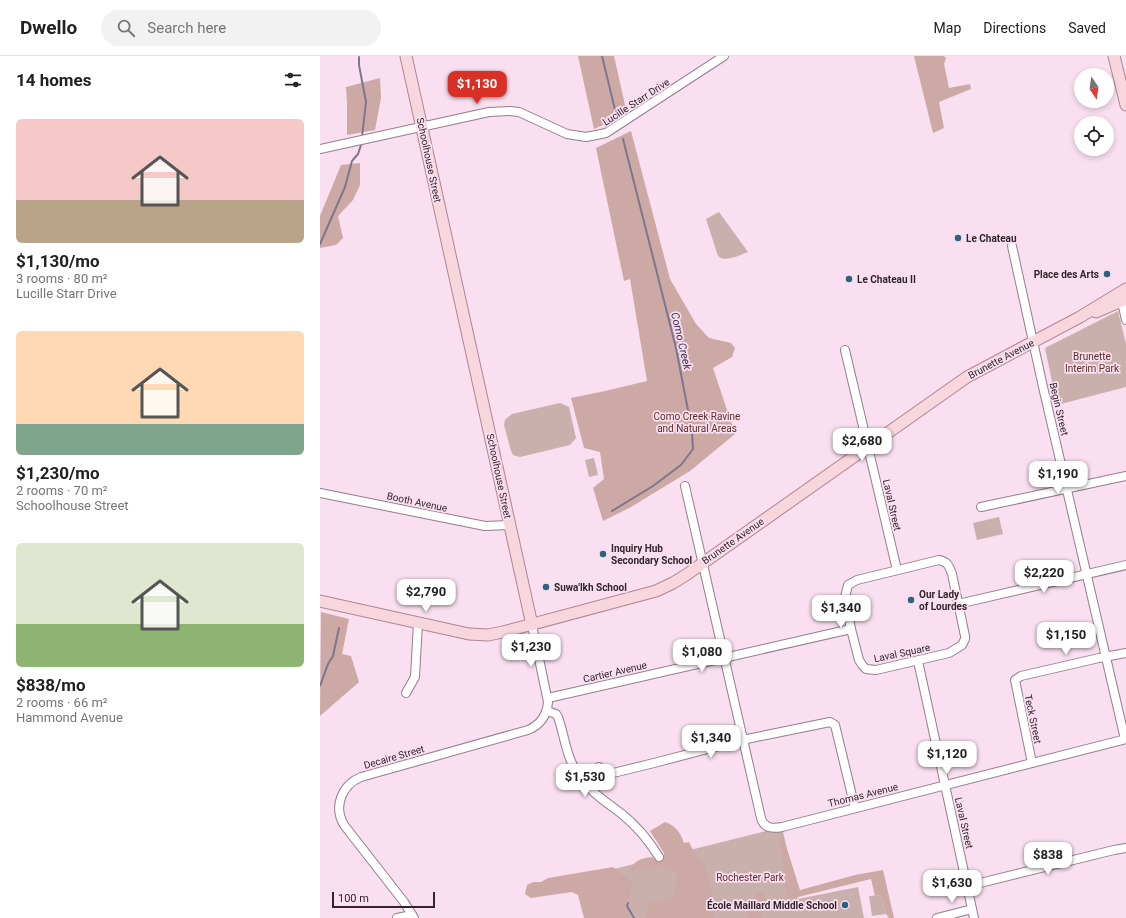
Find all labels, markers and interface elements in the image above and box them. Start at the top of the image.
search box [101,10,381,46]
text: Dwello [20,16,77,39]
icon: search [115,17,137,39]
text: Search here [147,19,226,37]
text: Map [934,20,961,36]
text: Directions [983,20,1046,36]
text: Saved [1068,20,1106,36]
north arrow [1074,68,1114,108]
map controls [1074,68,1114,156]
icon: filters [282,69,304,91]
text: 14 homes [16,70,92,90]
pin: $1,130 [444,71,510,105]
text: $1,130 [457,76,497,91]
street label: Lucille Starr Drive [601,76,671,128]
button: locate [1074,116,1114,156]
street label: Schoolhouse Street [415,117,443,203]
icon: home [124,145,196,217]
marker: Le Chateau [953,233,963,243]
place label: Le Chateau [966,233,1017,244]
text: $1,130/mo [16,251,100,271]
place label: Place des Arts [1034,269,1099,280]
marker: Place des Arts [1102,269,1112,279]
text: 3 rooms · 80 m² [16,271,108,286]
marker: Le Chateau II [844,274,854,284]
place label: Le Chateau II [857,274,916,285]
text: Lucille Starr Drive [16,286,117,301]
water label: Como Creek [668,311,694,371]
street label: Brunette Avenue [966,337,1036,381]
park label: Brunette Interim Park [1065,351,1120,374]
icon: home [124,357,196,429]
street label: Begin Street [1048,381,1070,437]
park label: Como Creek Ravine and Natural Areas [654,411,740,434]
pin: $2,680 [829,428,895,462]
street label: Schoolhouse Street [485,433,513,519]
text: $2,680 [842,433,882,448]
pin: $1,190 [1025,461,1091,495]
text: $1,230/mo [16,463,100,483]
text: $1,190 [1038,466,1078,481]
street label: Laval Street [881,478,903,532]
text: 2 rooms · 70 m² [16,483,108,498]
street label: Booth Avenue [386,490,448,514]
text: Schoolhouse Street [16,498,129,513]
street label: Brunette Avenue [700,516,766,566]
place label: Inquiry Hub Secondary School [611,543,693,566]
marker: Inquiry Hub Secondary School [598,549,608,559]
pin: $2,220 [1011,560,1077,594]
text: $2,220 [1024,565,1064,580]
icon: home [124,569,196,641]
pin: $2,790 [393,579,459,613]
marker: Suwa'lkh School [541,582,551,592]
place label: Suwa'lkh School [554,582,627,593]
text: $2,790 [406,584,446,599]
place label: Our Lady of Lourdes [919,589,967,612]
pin: $1,340 [808,595,874,629]
marker: Our Lady of Lourdes [906,595,916,605]
text: $1,340 [821,600,861,615]
pin: $1,150 [1033,622,1099,656]
text: $1,150 [1046,627,1086,642]
pin: $1,230 [498,634,564,668]
text: $1,230 [511,639,551,654]
pin: $1,080 [669,639,735,673]
street label: Laval Square [873,642,931,664]
text: $1,080 [682,644,722,659]
street label: Cartier Avenue [582,659,648,685]
text: $838/mo [16,675,86,695]
street label: Teck Street [1022,693,1044,745]
text: 2 rooms · 66 m² [16,695,108,710]
text: Hammond Avenue [16,710,123,725]
pin: $1,340 [678,725,744,759]
text: $1,340 [691,730,731,745]
pin: $1,120 [914,741,980,775]
street label: Decaire Street [362,743,426,771]
text: $1,120 [927,746,967,761]
pin: $1,530 [552,764,618,798]
text: $1,530 [565,769,605,784]
street label: Thomas Avenue [827,781,899,809]
street label: Laval Street [953,796,975,850]
pin: $838 [1024,842,1072,876]
text: $838 [1033,847,1063,862]
pin: $1,630 [919,870,985,904]
park label: Rochester Park [716,872,785,883]
text: $1,630 [932,875,972,890]
scale bar [332,890,435,909]
text: 100 m [338,892,369,905]
place label: École Maillard Middle School [707,899,837,911]
marker: École Maillard Middle School [840,900,850,910]

